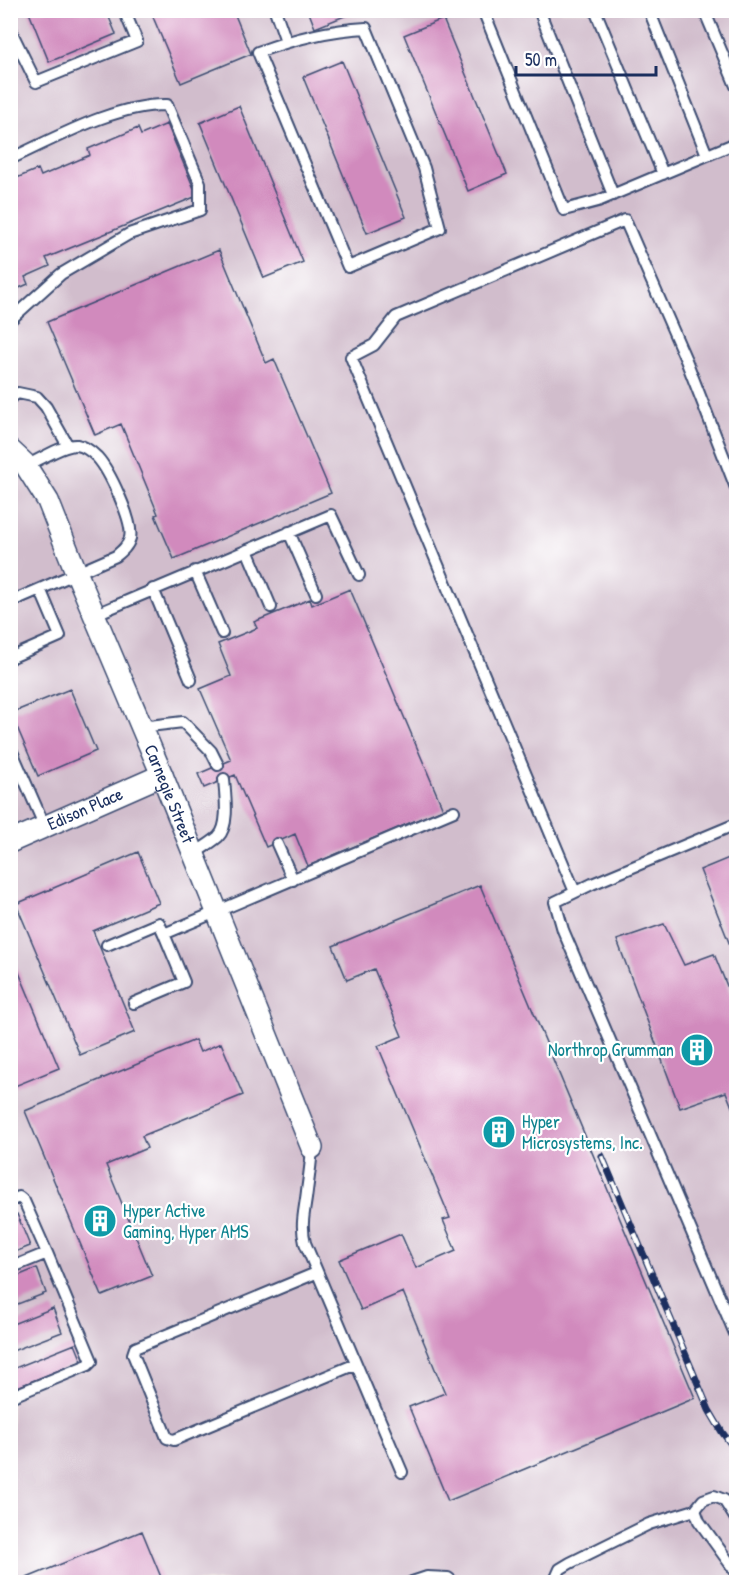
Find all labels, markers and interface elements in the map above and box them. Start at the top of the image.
scale bar [516,39,656,77]
text: 50 m [525,47,557,72]
street label: Carnegie Street [138,740,201,847]
street label: Edison Place [43,781,127,836]
building icon: Northrop Grumman [679,1032,715,1068]
place label: Northrop Grumman [548,1037,674,1062]
place label: Hyper Microsystems, Inc. [522,1109,643,1155]
building icon: Hyper Microsystems, Inc. [481,1114,517,1150]
place label: Hyper Active Gaming, Hyper AMS [123,1198,249,1244]
building icon: Hyper Active Gaming, Hyper AMS [82,1203,118,1239]

